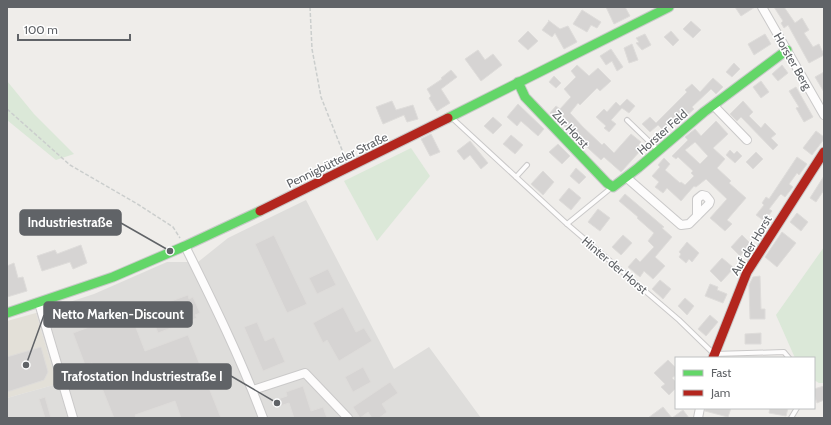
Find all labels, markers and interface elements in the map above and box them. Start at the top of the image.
scale bar [18,16,130,42]
text: 100 m [24,22,58,37]
street label: Horster Berg [771,30,816,93]
street label: Horster Feld [634,106,690,158]
street label: Zur Horst [550,107,592,151]
street label: Pennigbütteler Straße [284,129,390,191]
callout: Industriestraße [20,210,121,235]
street label: Auf der Horst [727,212,775,278]
text: Industriestraße [28,214,113,230]
street label: Hinter der Horst [579,233,651,297]
callout: Netto Marken-Discount [44,302,192,327]
text: Netto Marken-Discount [52,306,184,322]
legend [675,357,815,409]
callout: Trafostation Industriestraße I [54,364,231,389]
text: Fast [711,365,731,380]
text: Trafostation Industriestraße I [61,368,223,384]
text: Jam [710,385,730,400]

